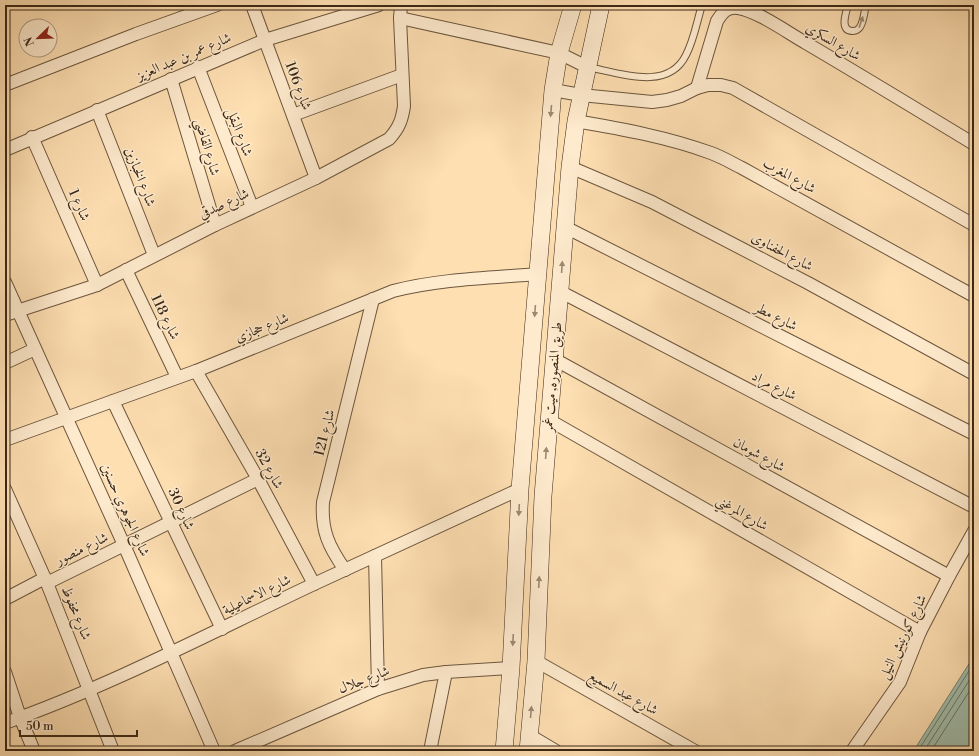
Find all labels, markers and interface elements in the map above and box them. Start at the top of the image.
one-way arrow [858,16,864,28]
north arrow [18,18,58,58]
street label: شارع السكري [801,19,864,67]
street label: شارع عمر بن عبد العزيز [132,29,235,88]
text: N [21,35,38,48]
street label: شارع 106 [279,59,315,114]
street label: شارع البقلى [220,105,256,160]
one-way arrow [548,105,554,117]
street label: شارع القاضي [186,116,224,179]
street label: شارع الخبازين [119,145,160,210]
street label: شارع المغرب [758,154,819,200]
street label: شارع صدقي [196,185,253,225]
street label: شارع 1 [62,186,94,225]
street label: شارع الحفناوى [747,228,816,278]
one-way arrow [559,261,566,273]
street label: شارع 118 [145,291,184,343]
street label: شارع مطر [749,298,800,337]
one-way arrow [531,305,538,317]
street label: شارع حجازي [232,309,292,349]
street label: طريق المنصوره, ميت غمر [539,321,567,435]
street label: شارع مراد [748,367,800,407]
street label: شارع 121 [310,408,341,459]
street label: شارع شومان [729,433,788,478]
street label: شارع 32 [249,446,287,493]
one-way arrow [543,447,550,459]
street label: شارع الجوهري حسنين [95,461,154,560]
street label: شارع 30 [162,485,199,534]
street label: شارع المرغني [711,491,771,538]
one-way arrow [516,504,522,517]
street label: شارع منصور [51,528,112,572]
street label: شارع الاسماعيلية [220,571,295,621]
one-way arrow [536,576,543,588]
street label: شارع محفوظ [55,583,95,644]
street label: شارع كورنيش النيل [875,592,933,683]
one-way arrow [509,634,516,646]
street label: شارع جلال [336,662,393,700]
street label: شارع عبد السميع [583,666,661,723]
one-way arrow [528,706,535,718]
scale bar [20,712,137,738]
text: 50 m [26,719,54,734]

